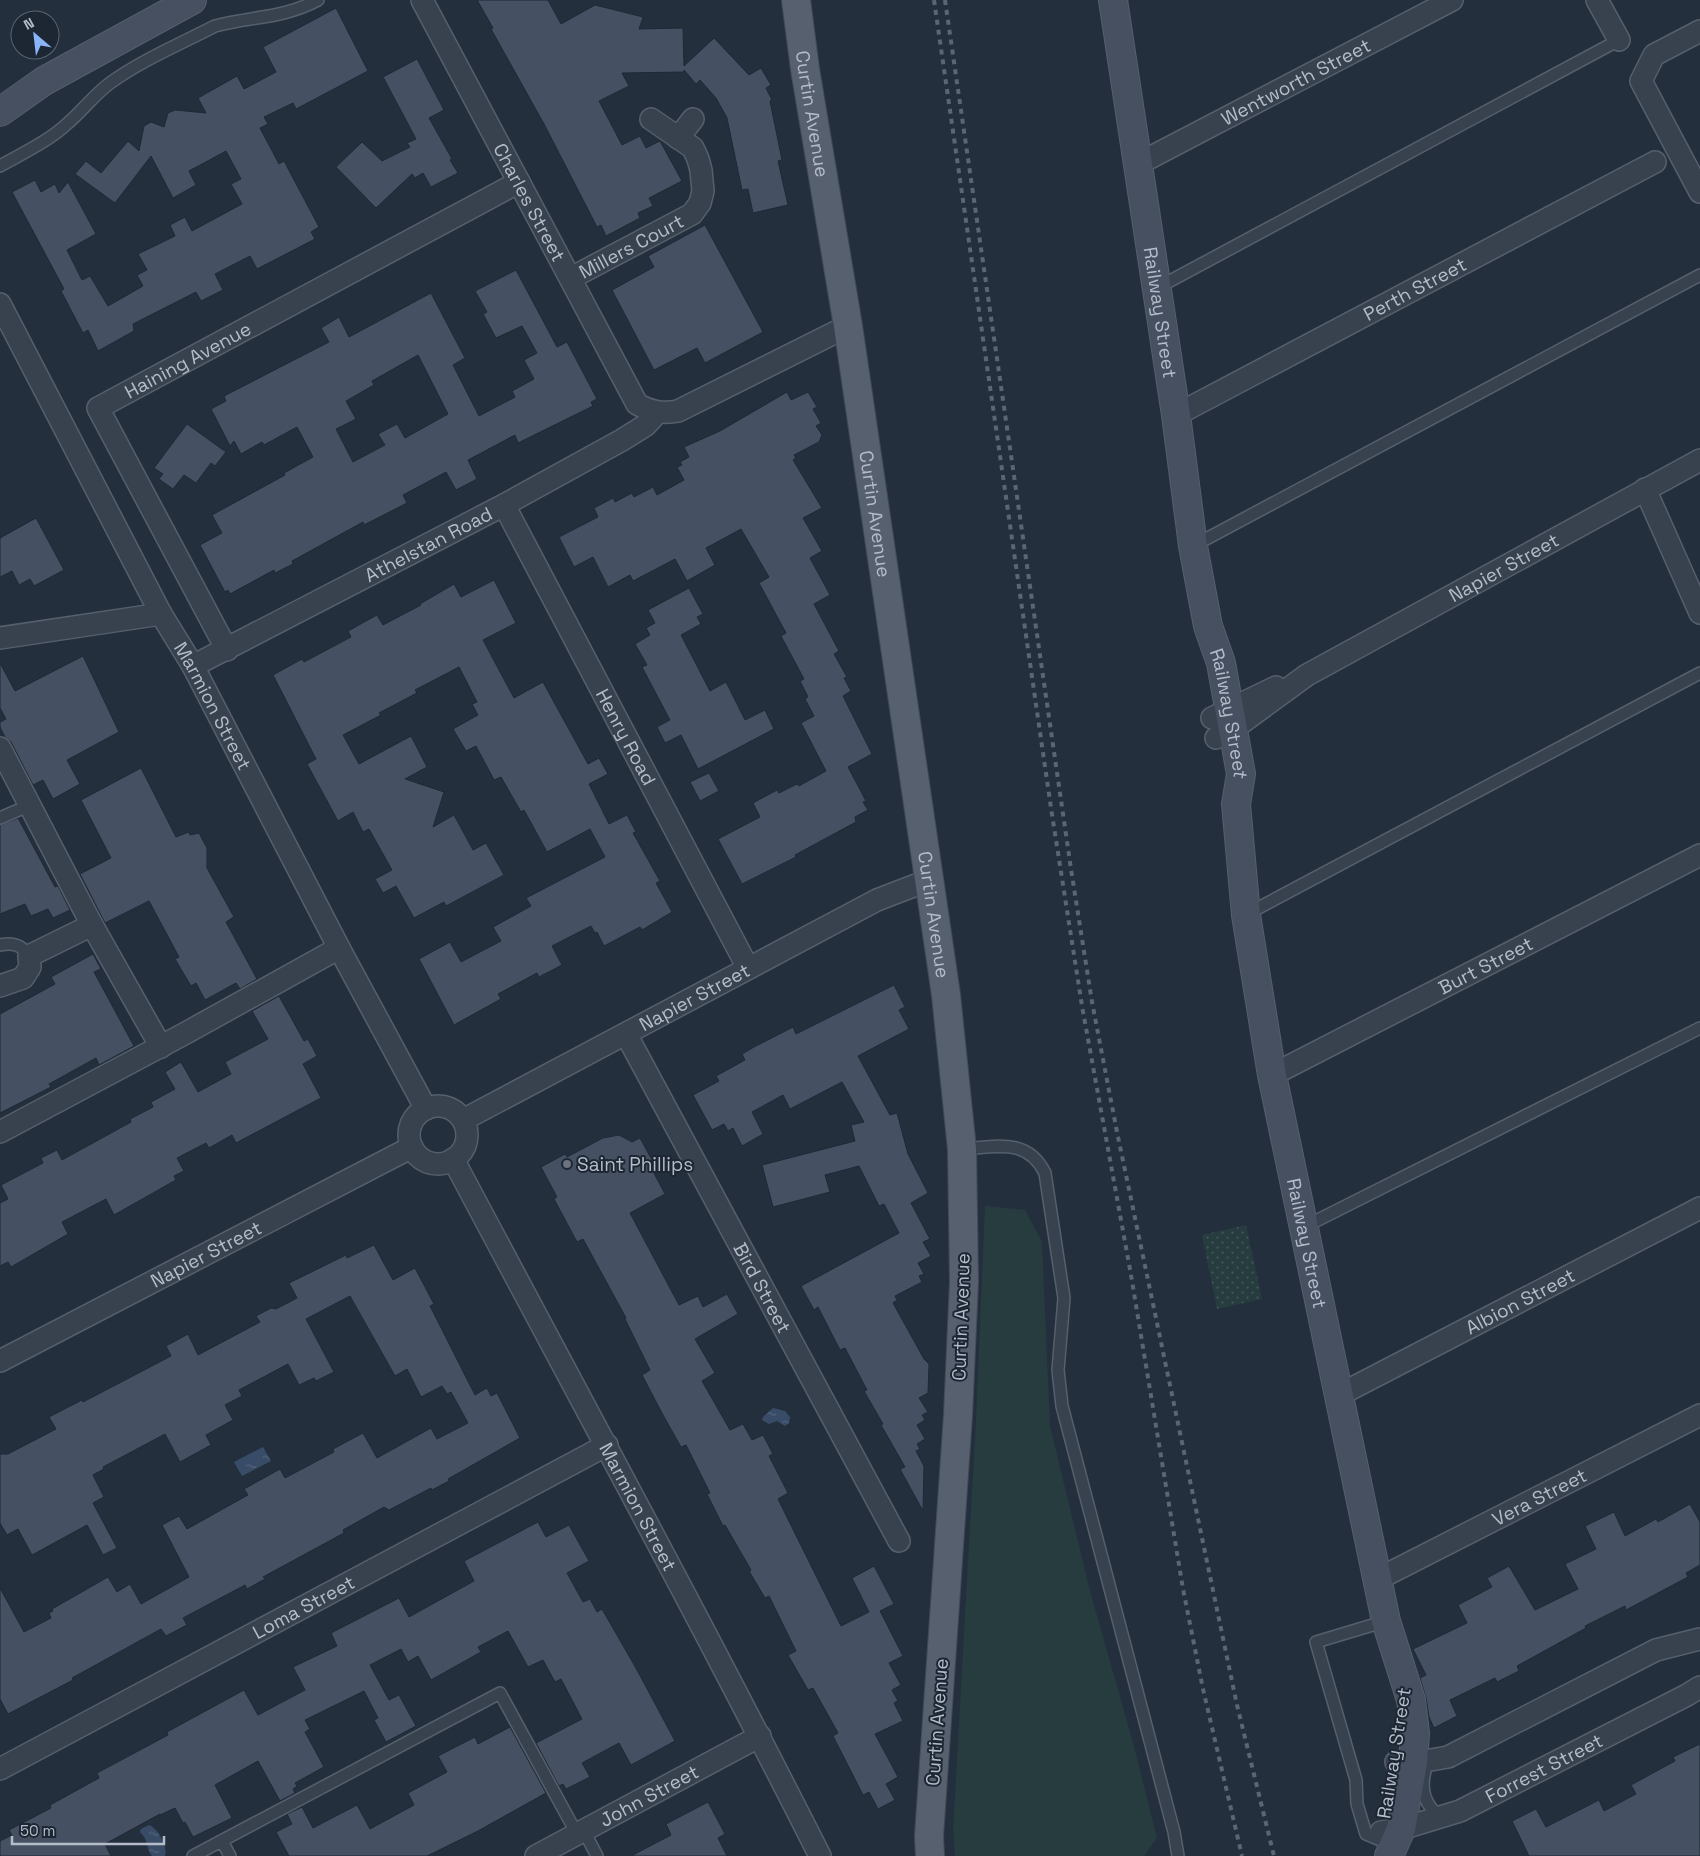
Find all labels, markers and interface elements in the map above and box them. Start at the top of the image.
north arrow [10,10,60,60]
text: N [21,13,37,34]
street label: Wentworth Street [1217,32,1375,131]
street label: Curtin Avenue [790,49,835,179]
street label: Charles Street [488,139,571,266]
street label: Millers Court [574,208,688,284]
street label: Railway Street [1138,245,1183,380]
street label: Perth Street [1359,251,1471,326]
street label: Haining Avenue [120,316,255,404]
street label: Curtin Avenue [854,449,897,579]
street label: Athelstan Road [360,501,497,588]
street label: Napier Street [1444,527,1563,608]
street label: Marmion Street [169,637,257,774]
street label: Railway Street [1204,645,1254,781]
street label: Henry Road [590,684,662,789]
street label: Curtin Avenue [913,849,956,980]
street label: Burt Street [1434,931,1537,1000]
street label: Napier Street [635,957,754,1037]
place label: Saint Phillips [577,1152,693,1177]
marker: Saint Phillips [561,1158,573,1170]
street label: Railway Street [1281,1176,1333,1311]
street label: Napier Street [146,1215,266,1293]
street label: Bird Street [728,1238,797,1337]
street label: Curtin Avenue [946,1253,976,1381]
street label: Albion Street [1461,1262,1579,1340]
street label: Marmion Street [594,1438,683,1575]
street label: Vera Street [1488,1462,1591,1531]
street label: Loma Street [248,1570,359,1644]
street label: Curtin Avenue [920,1657,954,1787]
street label: Railway Street [1371,1686,1417,1820]
street label: Forrest Street [1481,1728,1607,1809]
street label: John Street [595,1759,703,1832]
scale bar [12,1814,165,1846]
text: 50 m [20,1821,55,1840]

